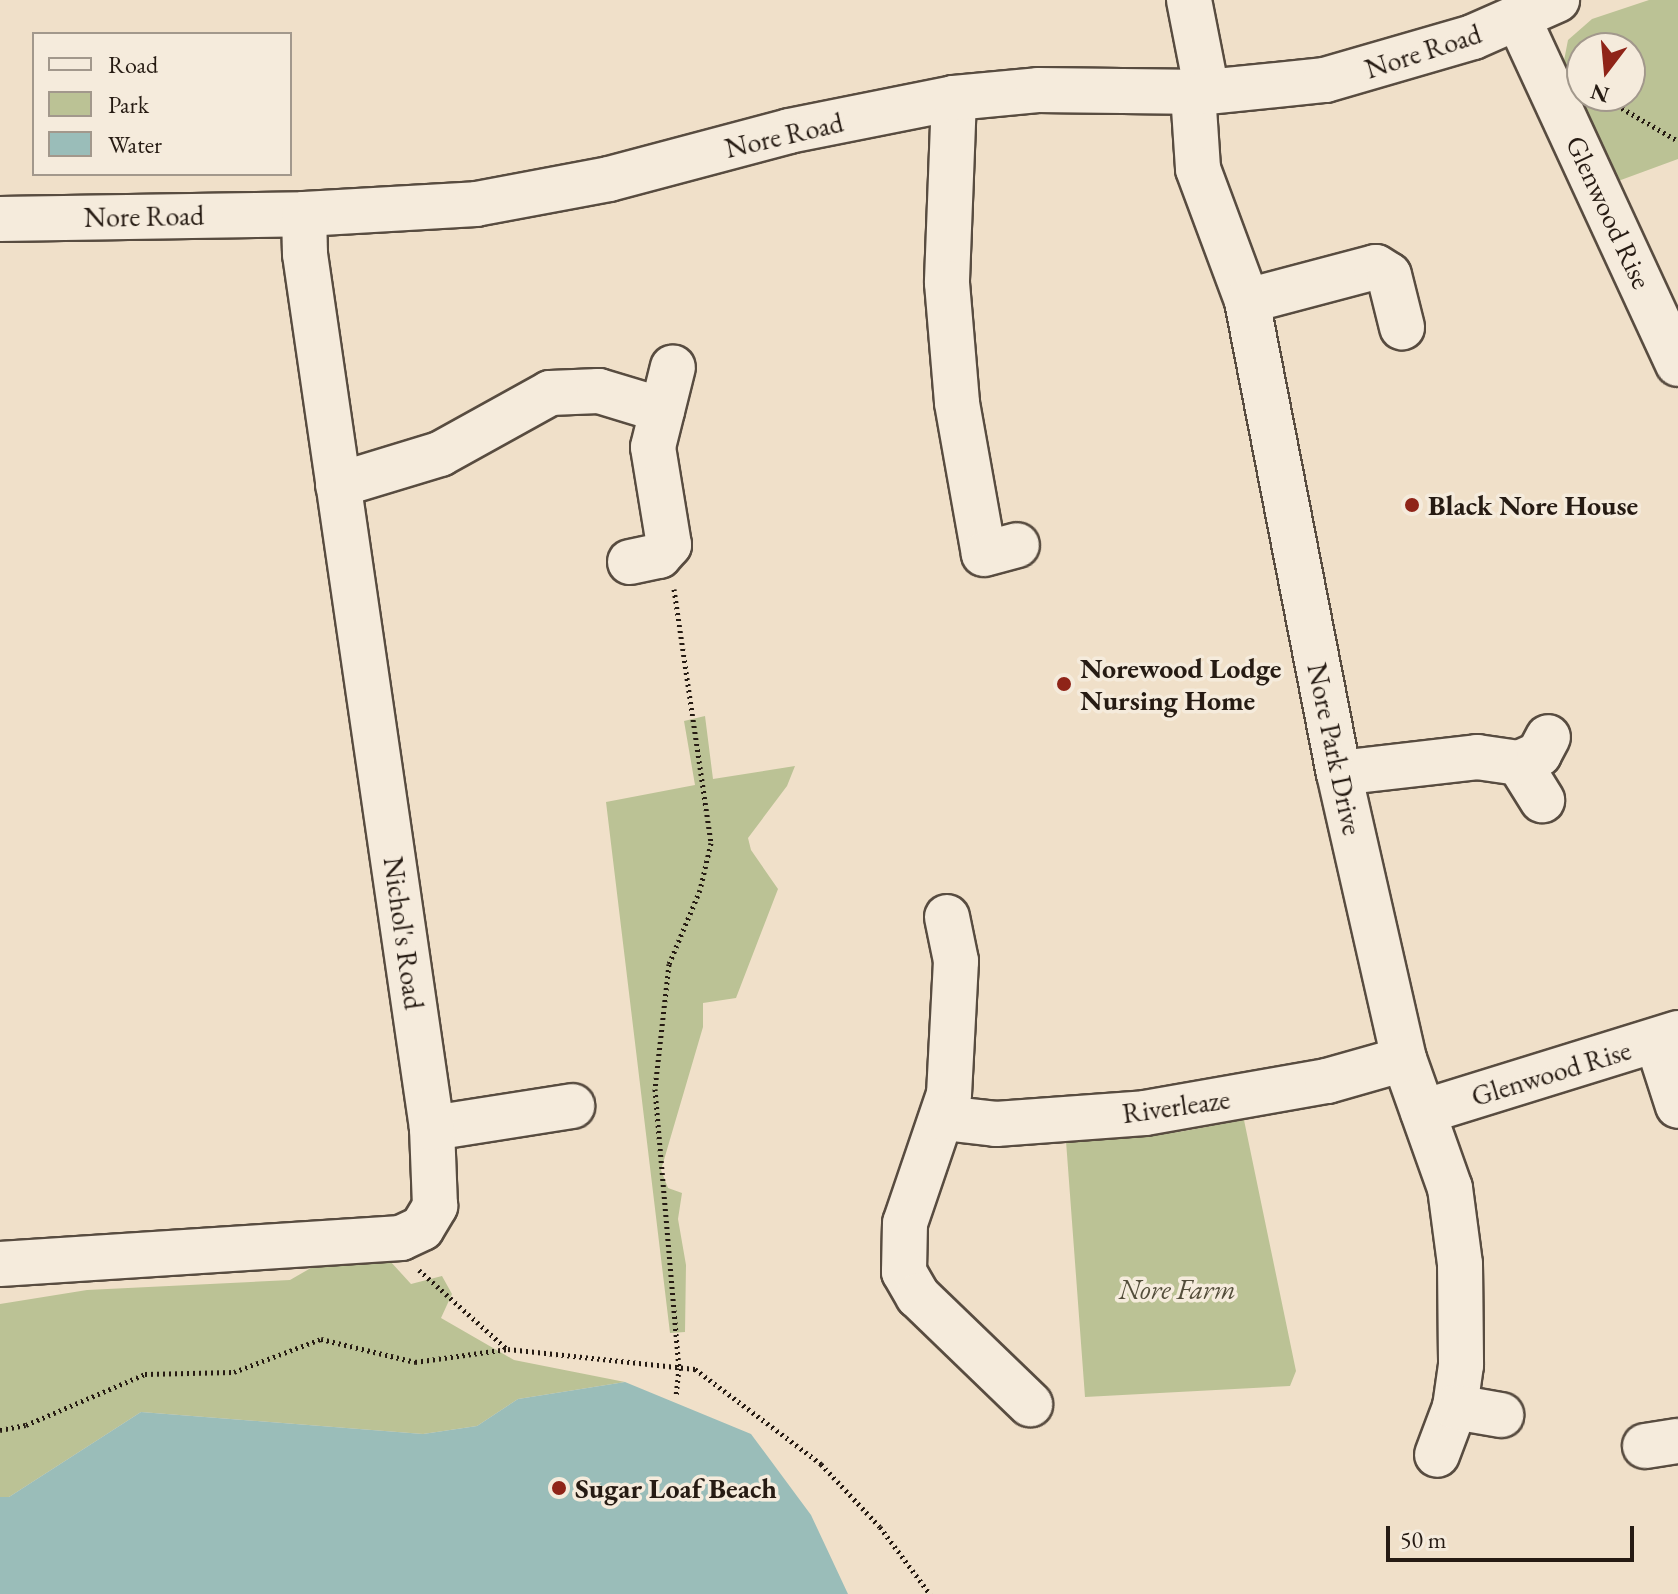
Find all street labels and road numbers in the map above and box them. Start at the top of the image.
street label: Nore Road [1361,16,1485,86]
street label: Nore Road [722,105,846,165]
street label: Glenwood Rise [1559,130,1659,294]
street label: Nore Road [83,198,205,234]
street label: Nore Park Drive [1300,660,1370,838]
street label: Nichol's Road [377,854,431,1012]
street label: Glenwood Rise [1467,1033,1635,1113]
street label: Riverleaze [1120,1082,1232,1130]

